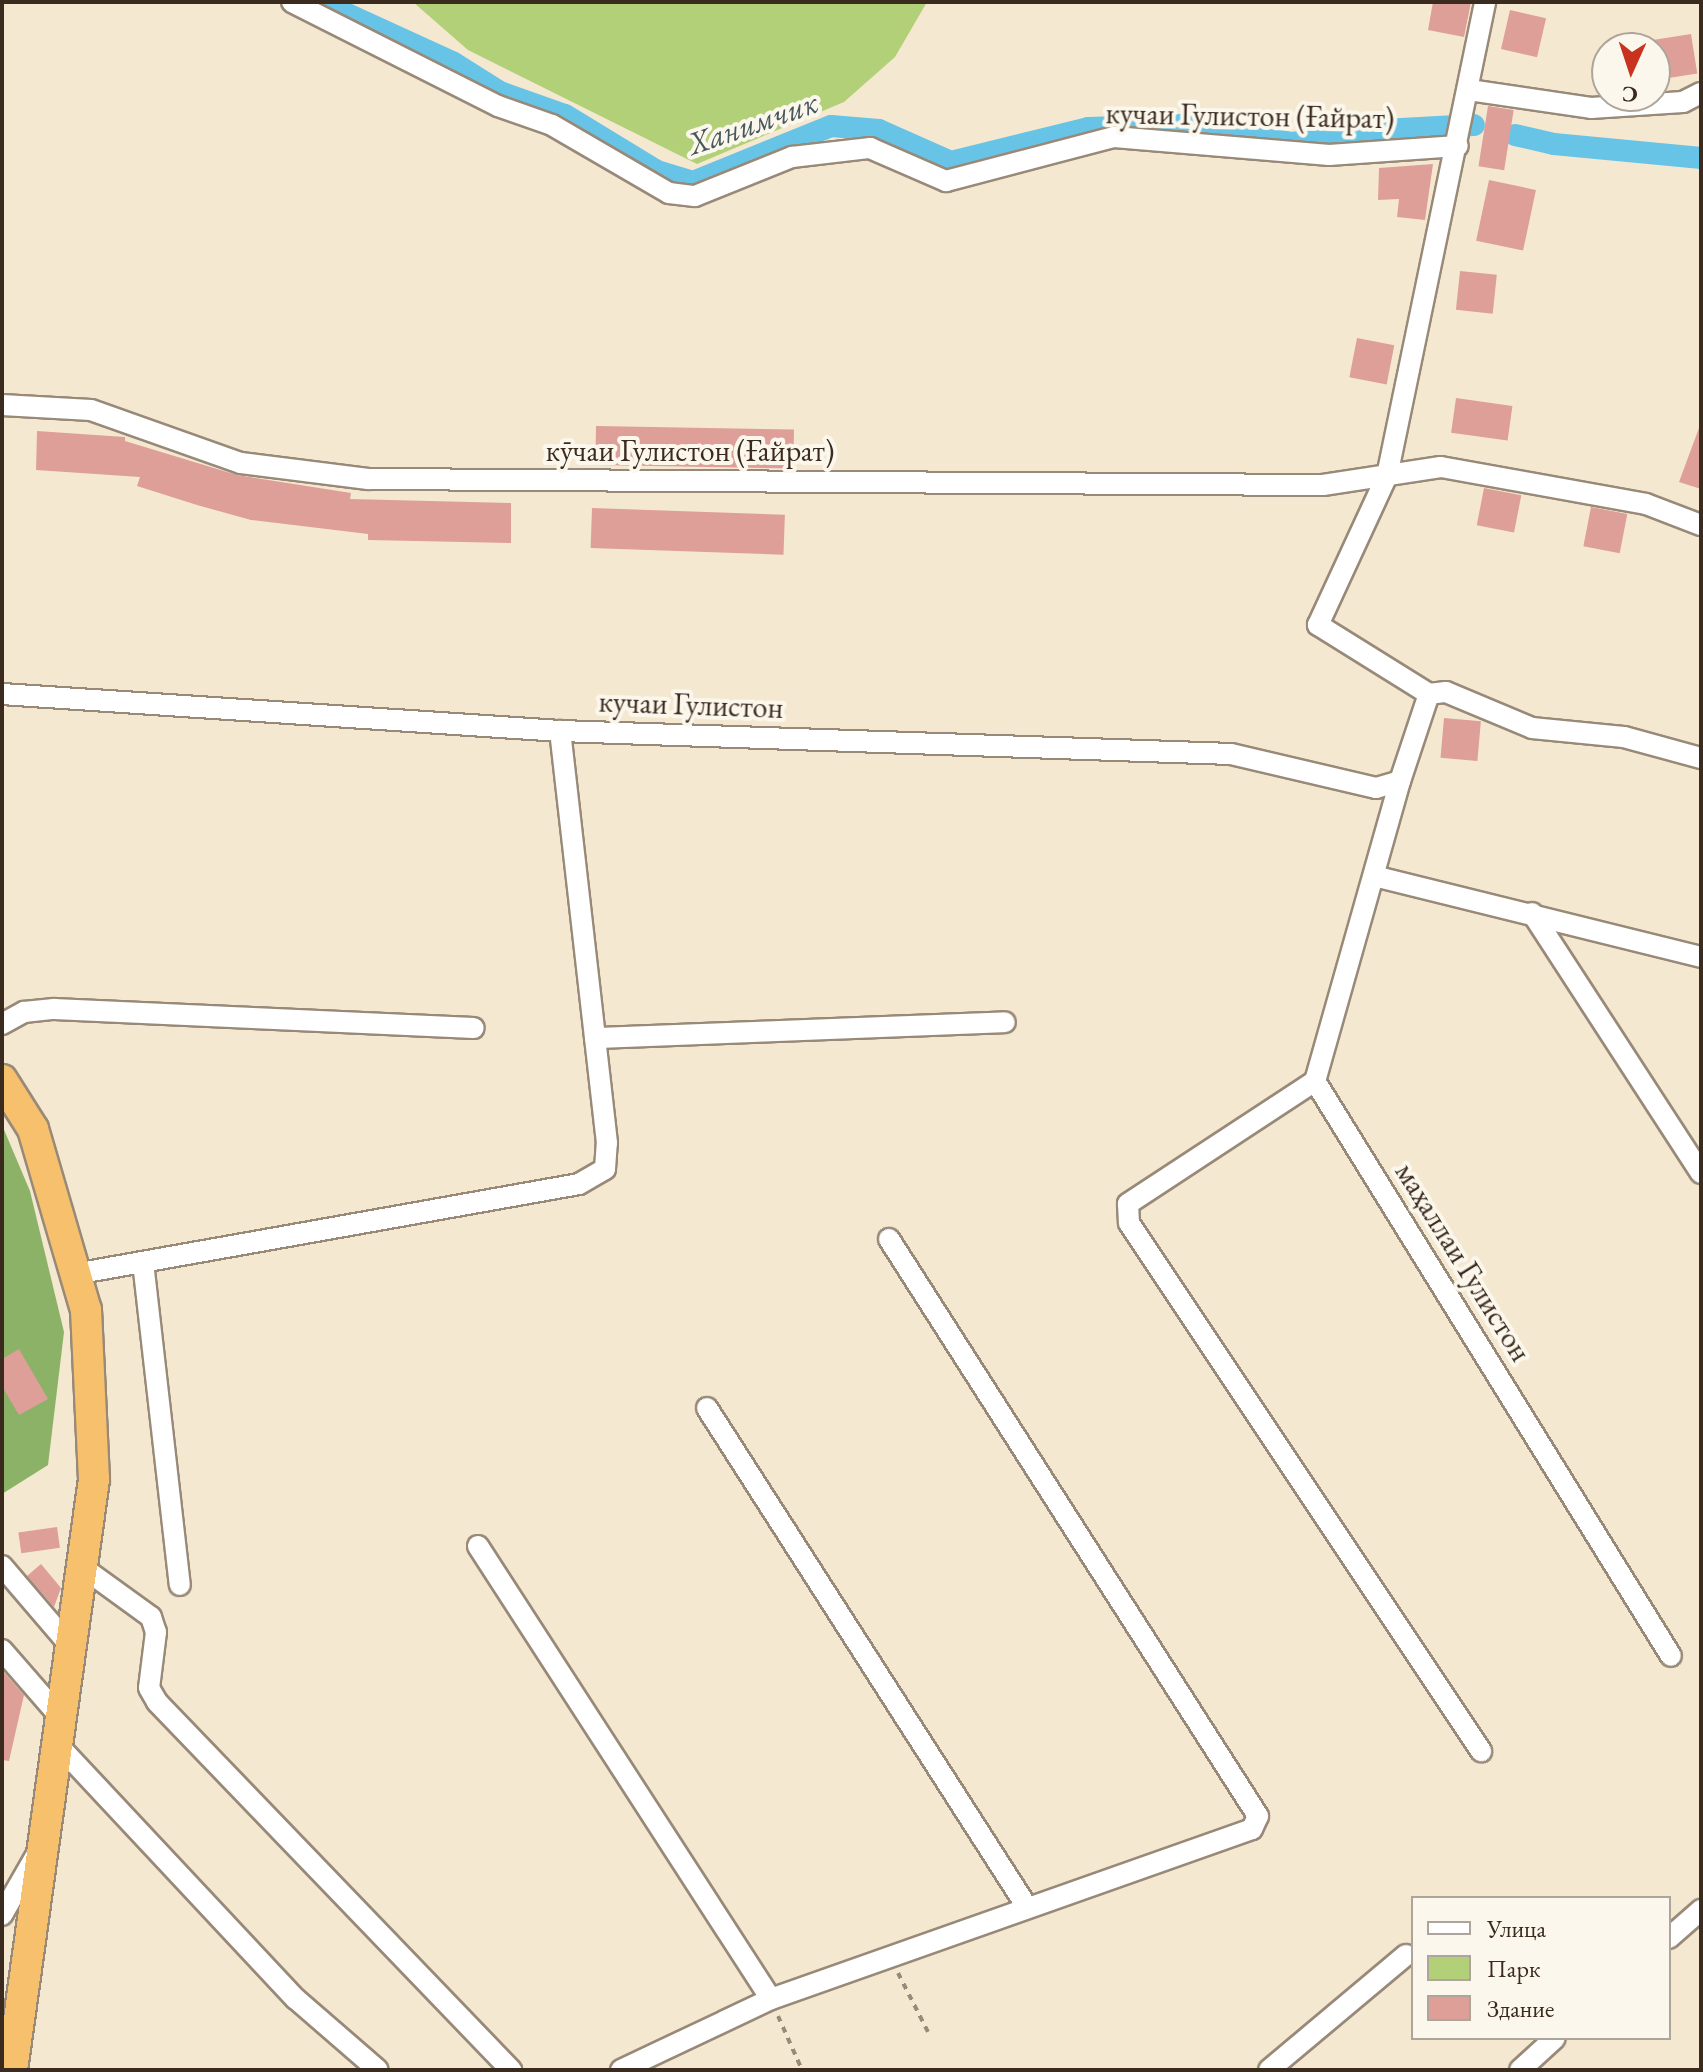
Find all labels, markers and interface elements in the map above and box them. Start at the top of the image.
north arrow [1591,32,1671,112]
text: С [1621,80,1638,109]
water label: Ханимчик [683,83,823,163]
street label: кучаи Гулистон (Ғайрат) [1105,95,1395,137]
street label: кӯчаи Гулистон (Ғайрат) [546,433,834,469]
street label: кучаи Гулистон [598,684,784,726]
street label: маҳаллаи Гулистон [1387,1156,1539,1368]
legend [1411,1896,1671,2040]
text: Улица [1487,1913,1546,1944]
text: Парк [1487,1953,1540,1984]
text: Здание [1487,1993,1554,2024]

